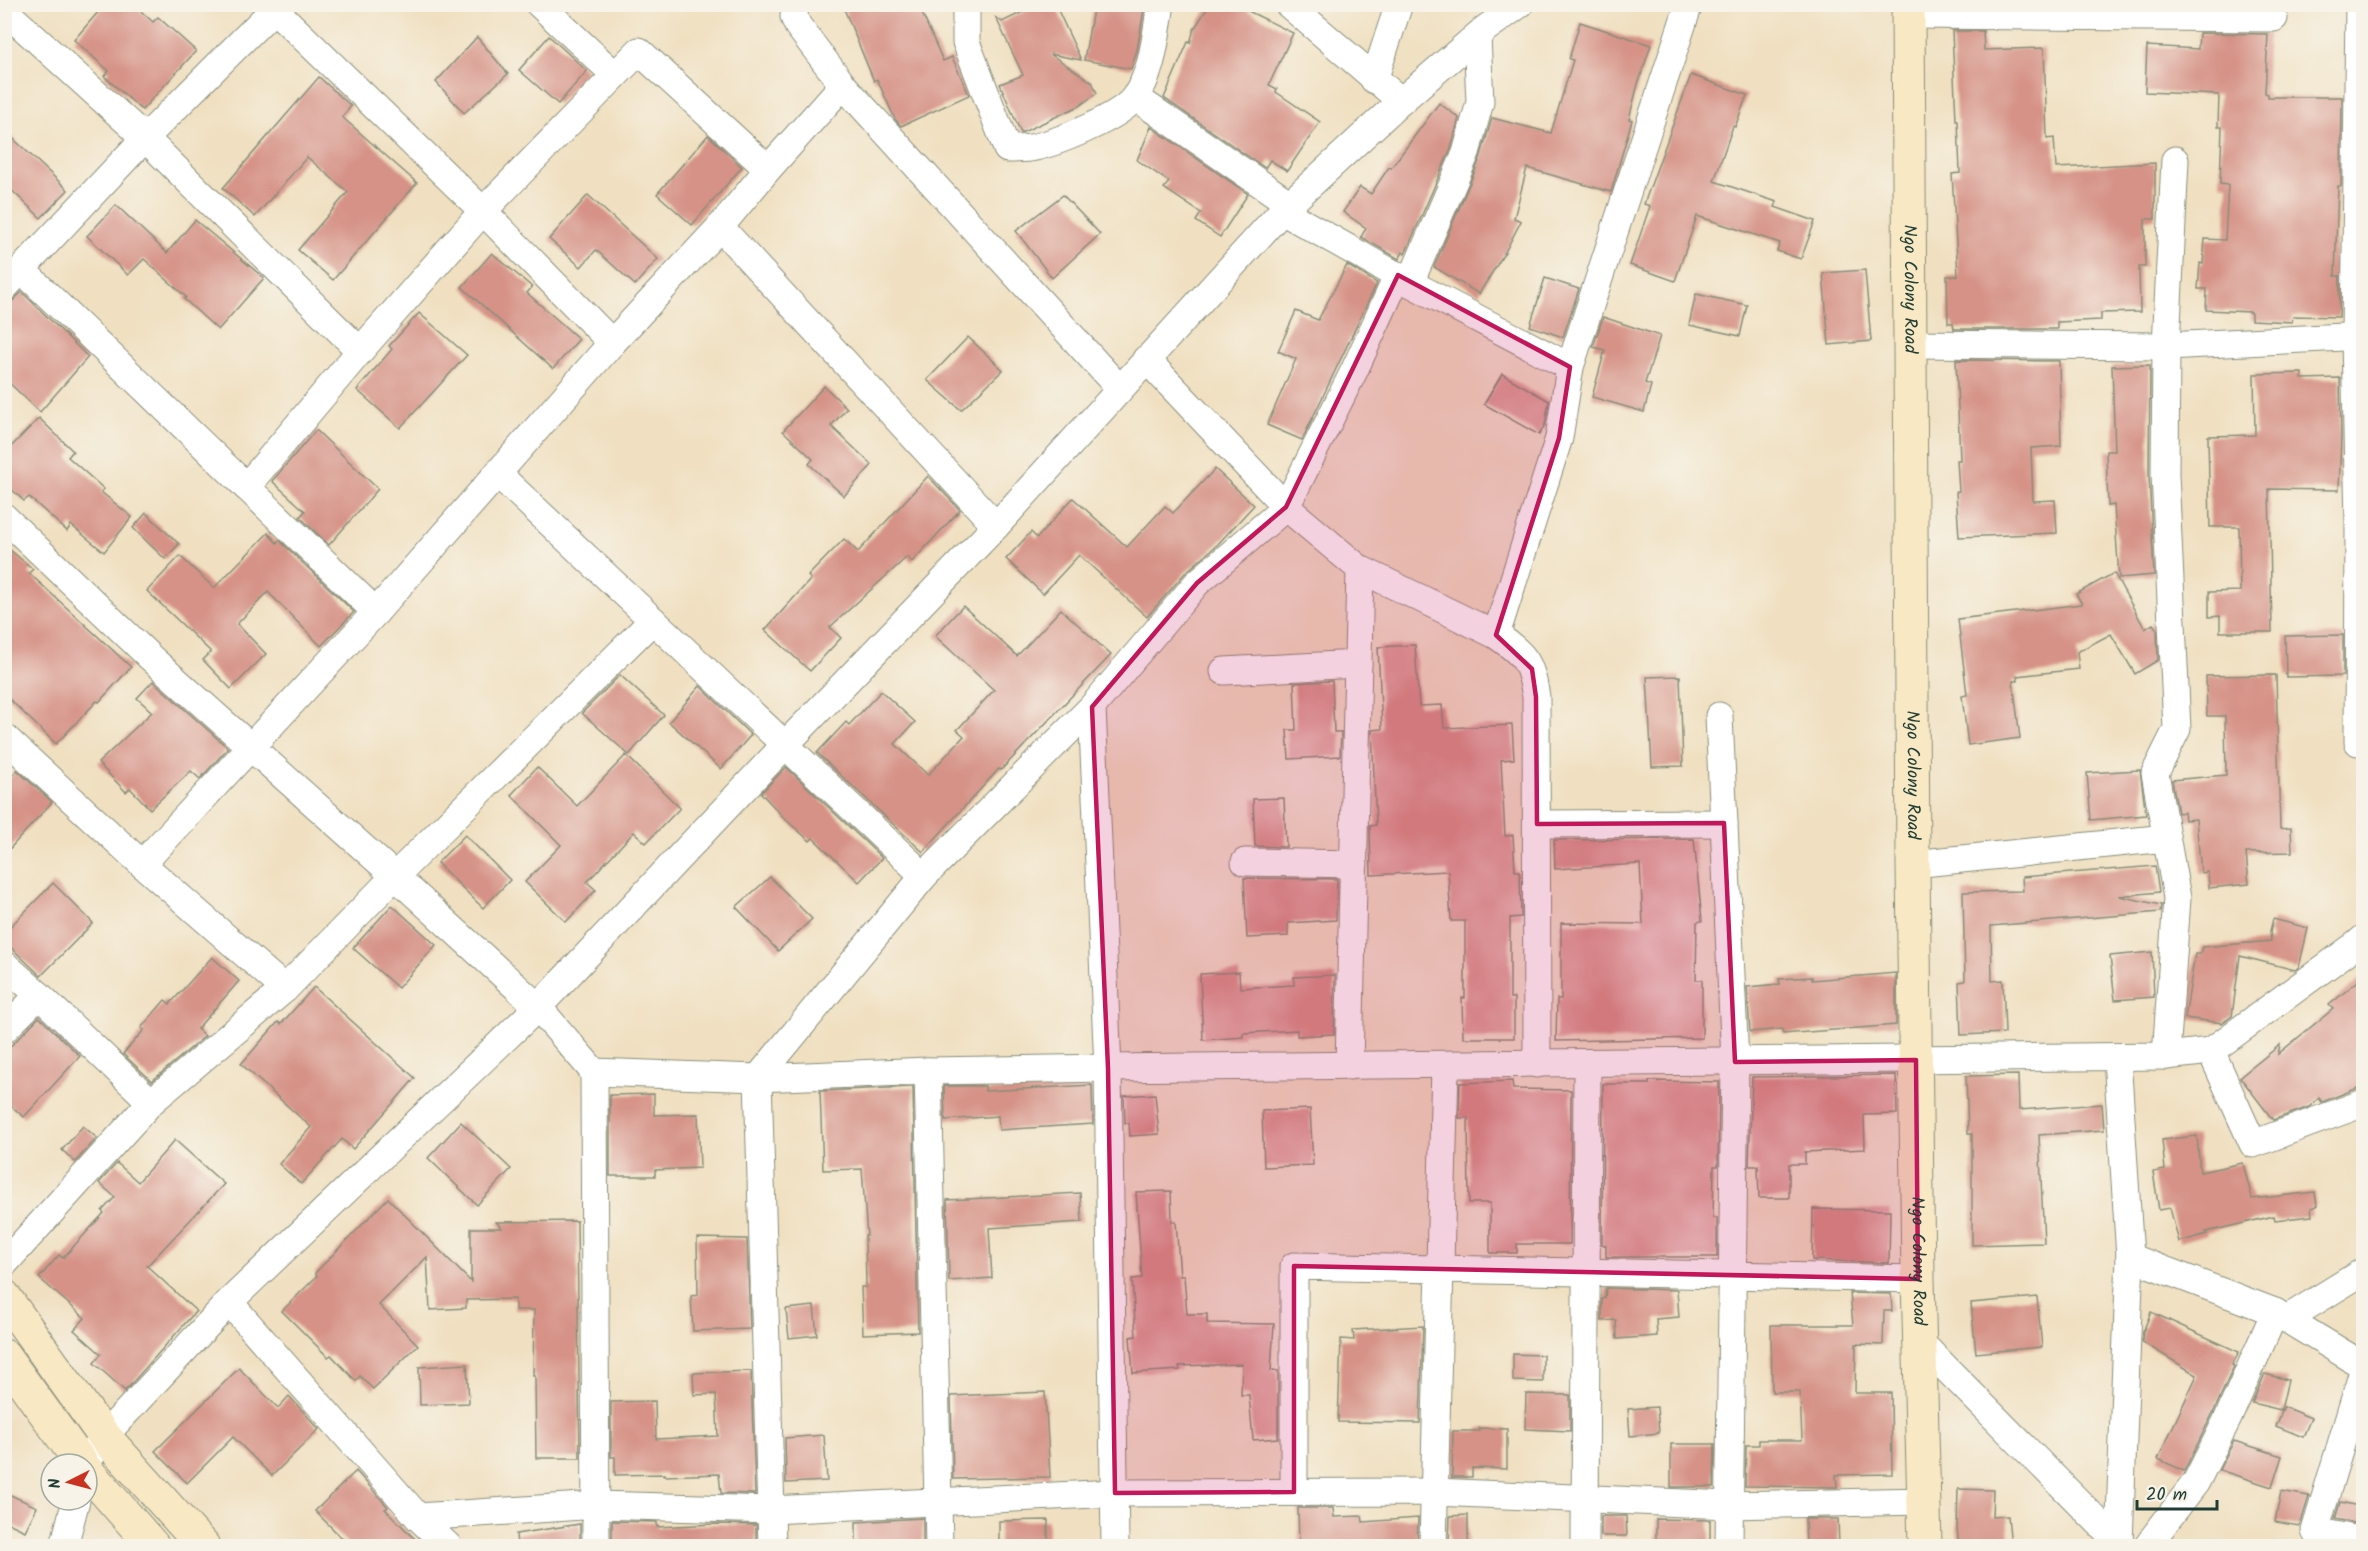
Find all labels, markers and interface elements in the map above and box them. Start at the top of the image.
street label: Ngo Colony Road [1895,224,1925,355]
street label: Ngo Colony Road [1898,710,1927,841]
street label: Ngo Colony Road [1903,1196,1934,1327]
north arrow [39,1452,99,1512]
scale bar [2137,1473,2216,1511]
text: N [43,1477,69,1490]
text: 20 m [2146,1481,2187,1510]

